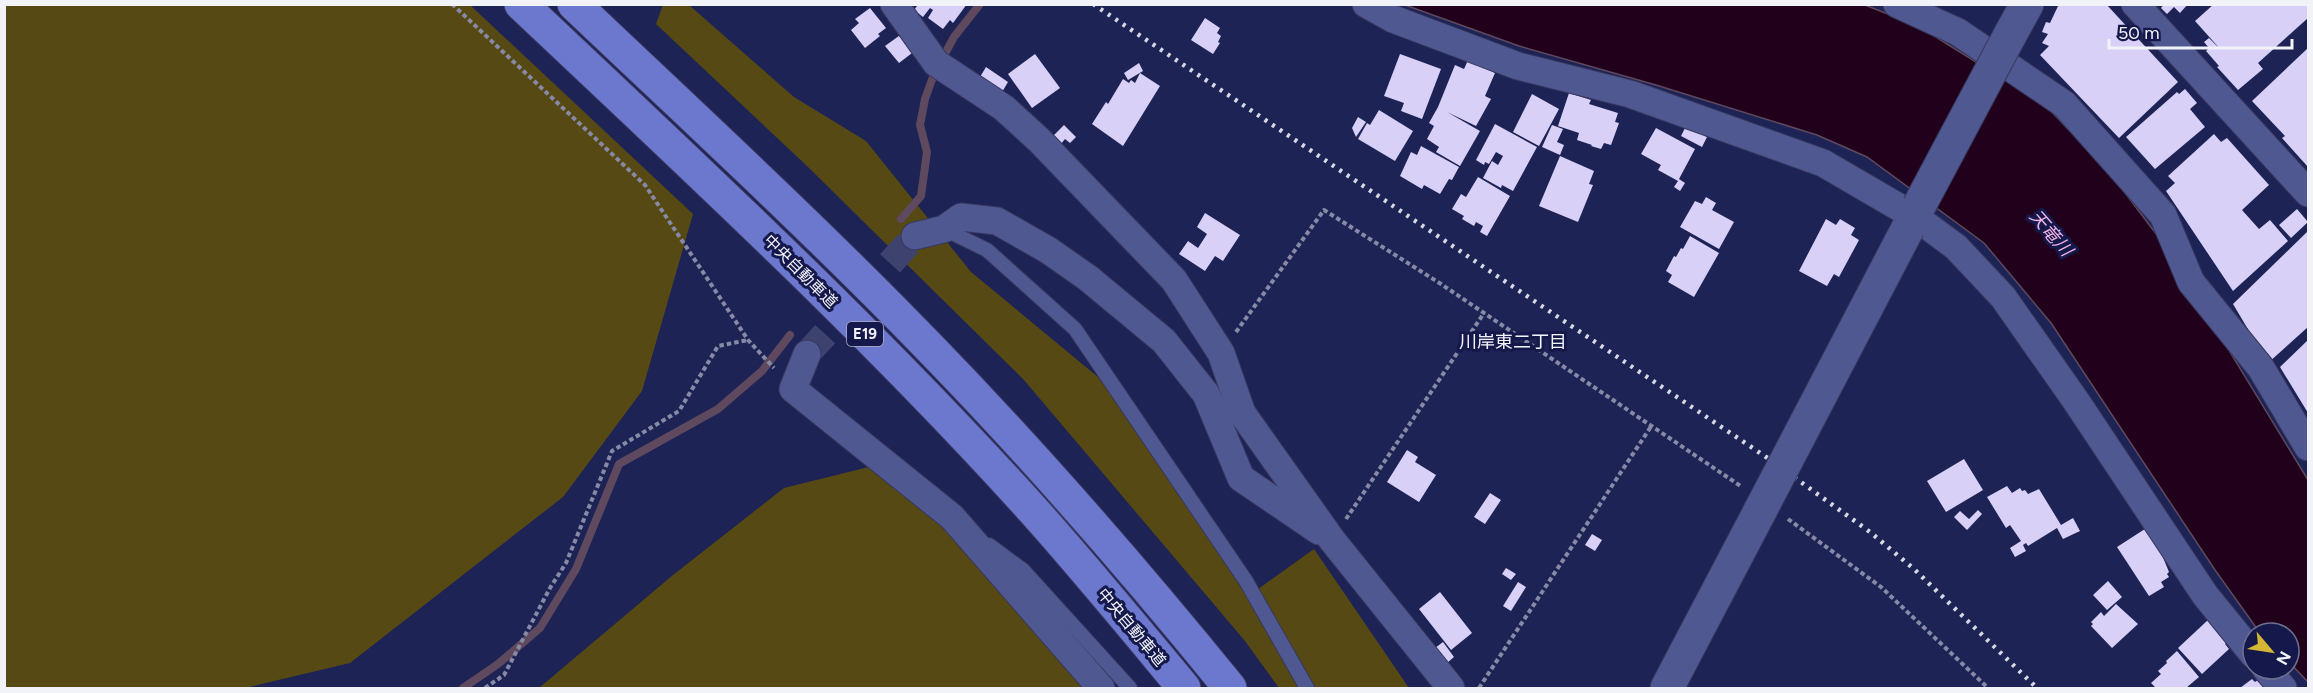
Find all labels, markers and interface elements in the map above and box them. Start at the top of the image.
scale bar [2109,12,2292,50]
text: 50 m [2118,22,2160,44]
water label: 天竜川 [2025,205,2078,262]
street label: 中央自動車道 [760,231,841,312]
road number: E19 [847,322,883,346]
district label: 川岸東二丁目 [1459,331,1567,353]
street label: 中央自動車道 [1093,584,1170,670]
north arrow [2241,621,2301,681]
text: N [2272,648,2295,668]

